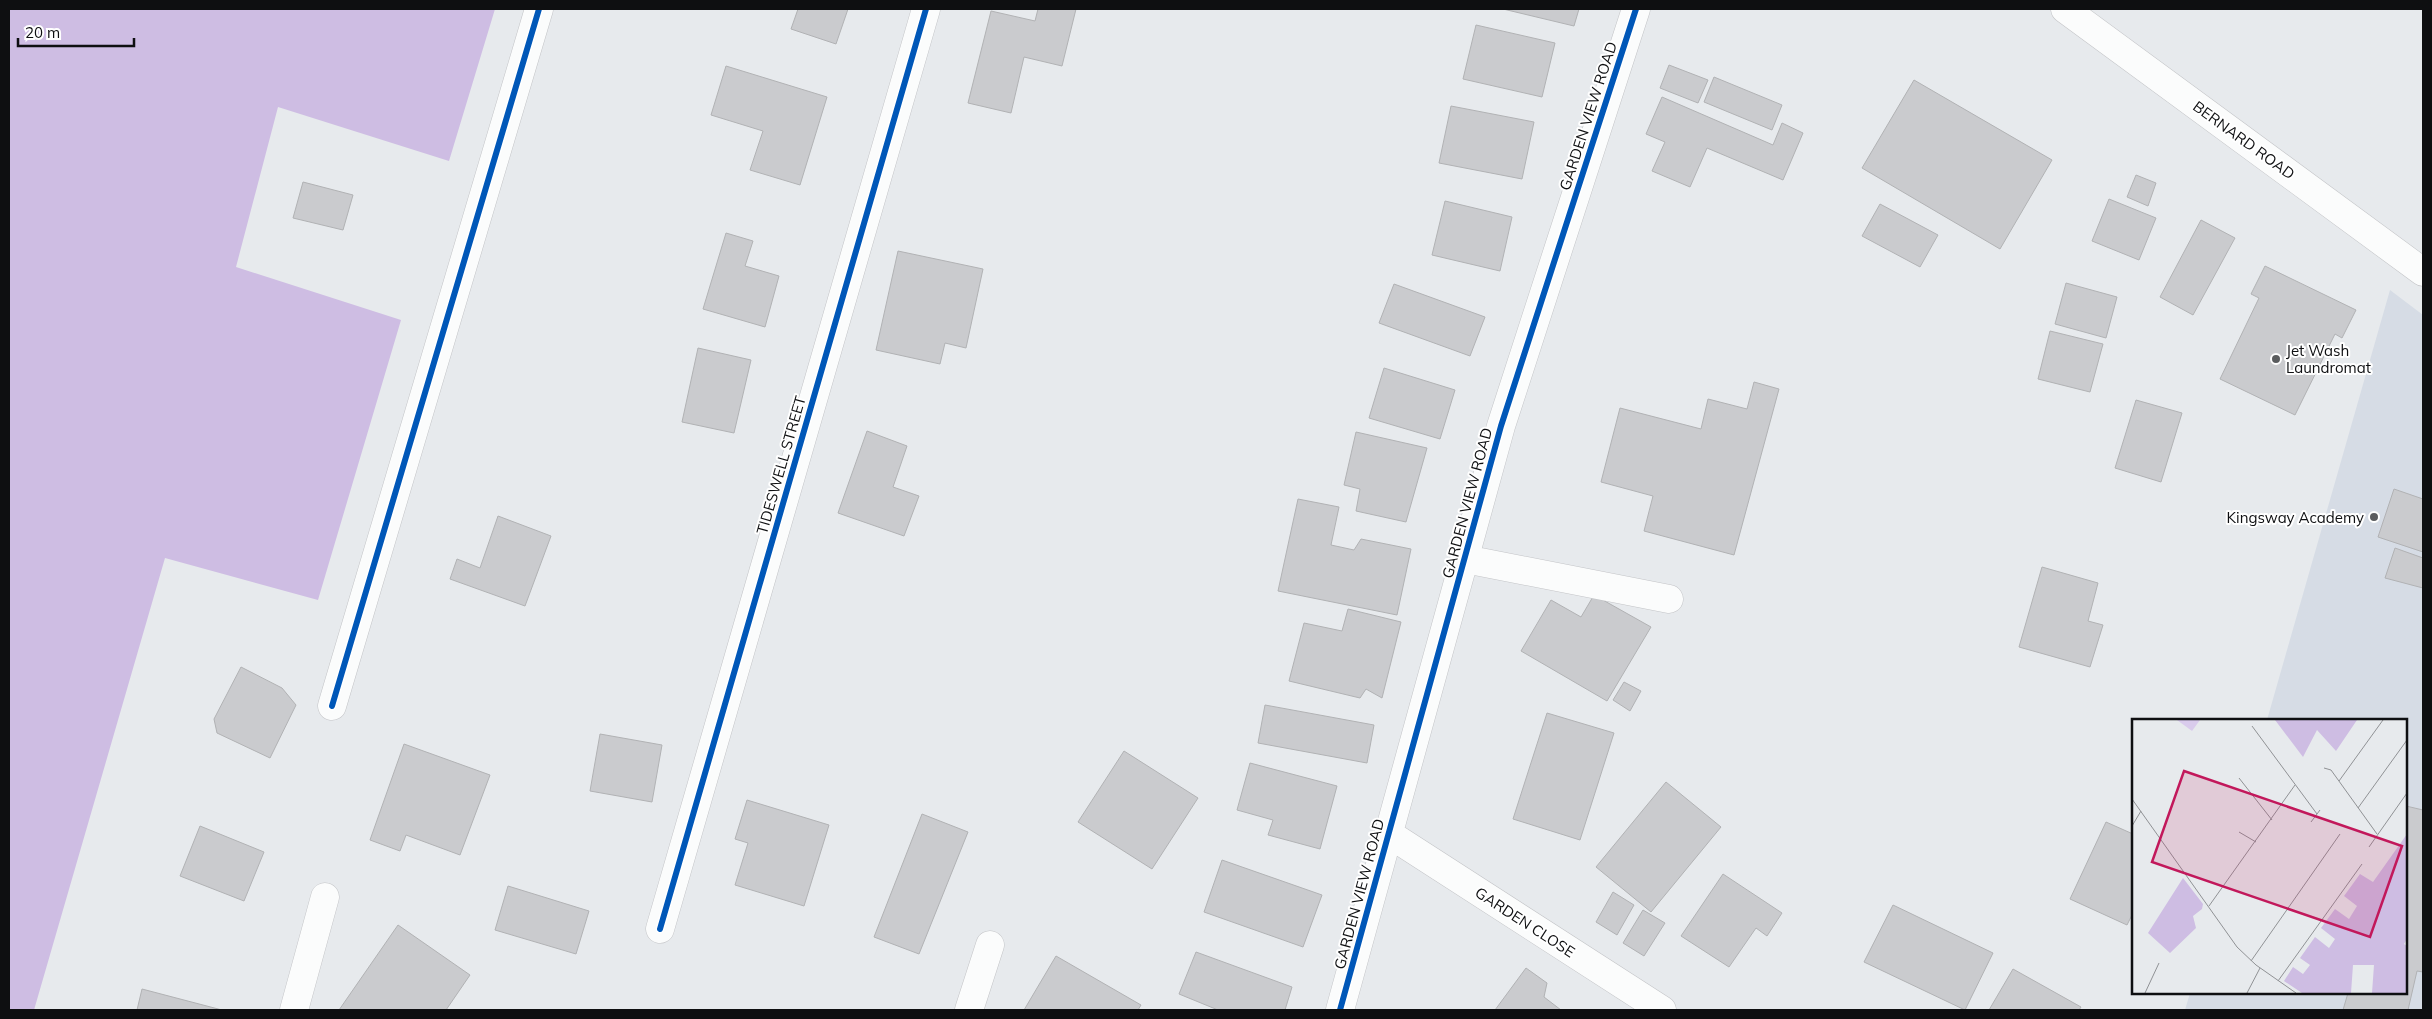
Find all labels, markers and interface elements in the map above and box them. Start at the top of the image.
scale bar [18,15,134,47]
text: 20 m [25,23,60,42]
street label: GARDEN VIEW ROAD [1555,39,1621,193]
street label: BERNARD ROAD [2189,97,2299,183]
place label: Jet Wash Laundromat [2286,341,2371,377]
marker: Jet Wash Laundromat [2270,353,2282,365]
street label: TIDESWELL STREET [752,394,810,536]
street label: GARDEN VIEW ROAD [1438,426,1496,580]
place label: Kingsway Academy [2227,508,2364,527]
marker: Kingsway Academy [2368,511,2380,523]
inset map [2132,719,2407,994]
street label: GARDEN VIEW ROAD [1330,817,1388,971]
street label: GARDEN CLOSE [1472,883,1579,961]

